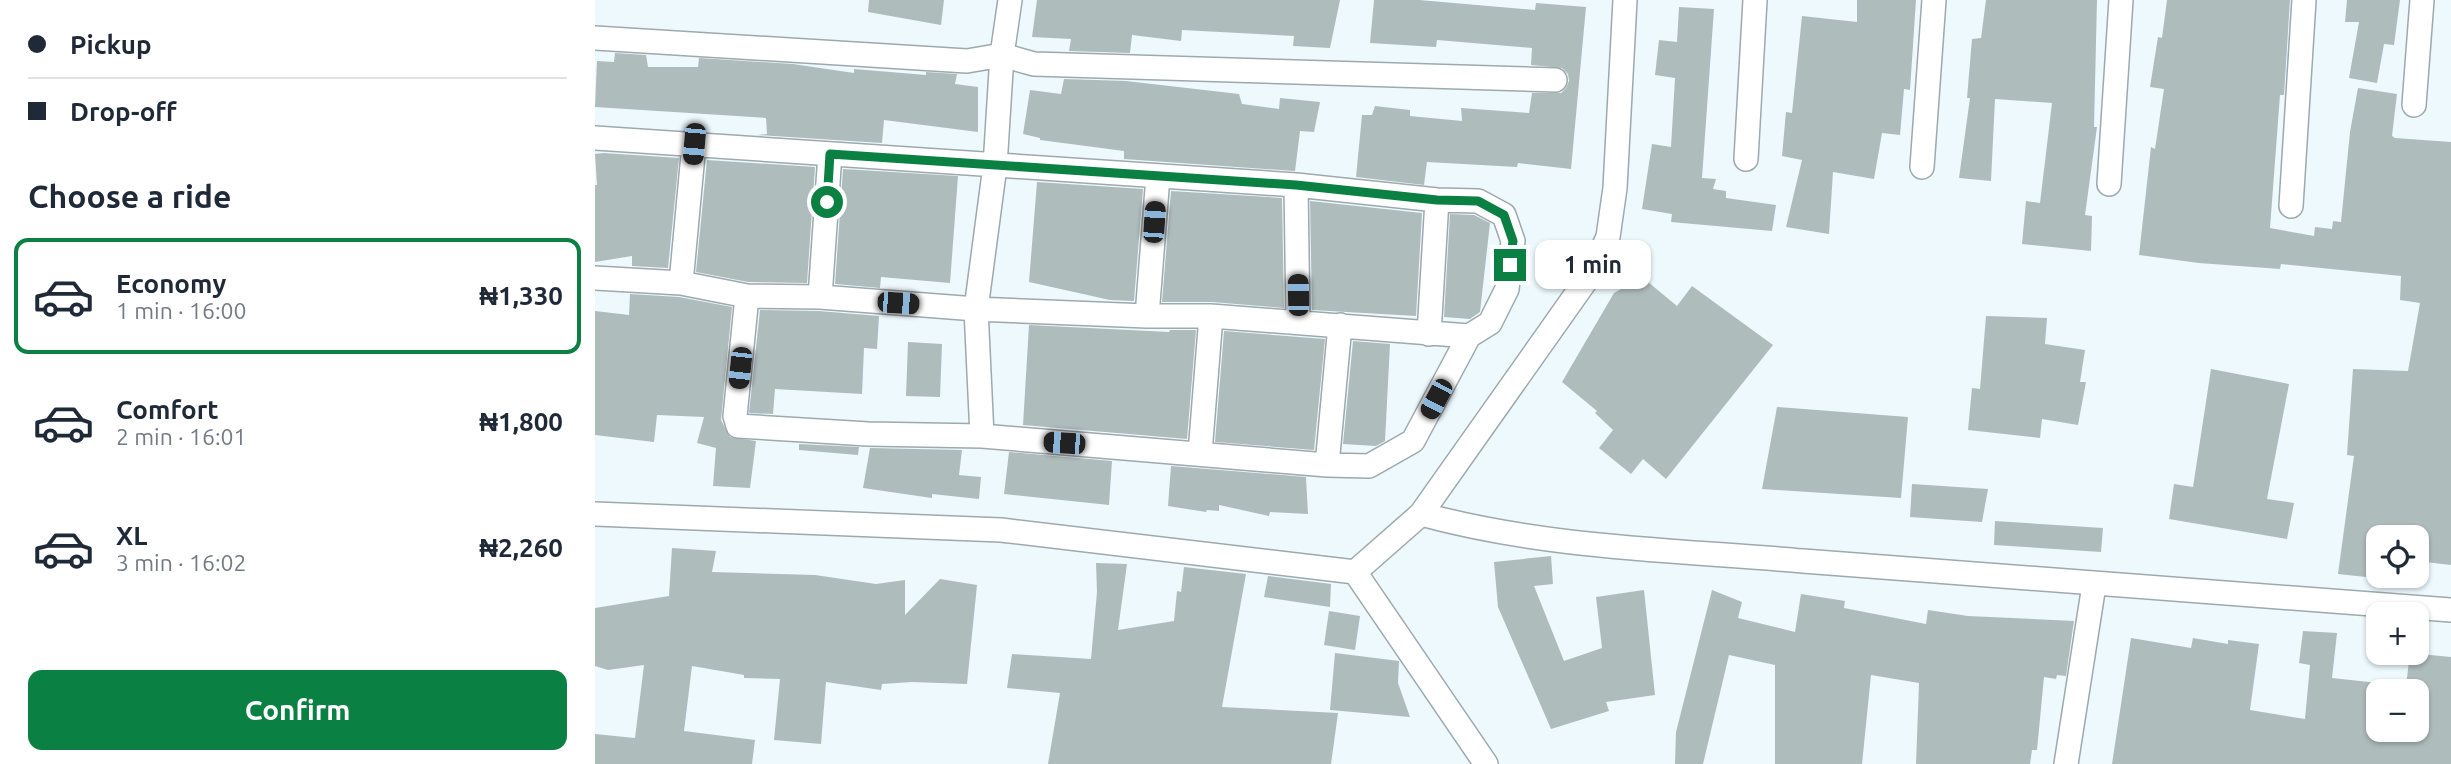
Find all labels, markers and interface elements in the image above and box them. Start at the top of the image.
text: Pickup [70,30,152,59]
text: Drop-off [70,97,177,126]
car [682,122,707,166]
text: Choose a ride [28,178,231,214]
route start [811,186,843,218]
car [1143,200,1166,244]
callout: 1 min [1535,240,1650,290]
route end [1494,249,1526,281]
text: 1 min [1564,252,1622,277]
icon: car [32,265,95,328]
text: Economy [116,269,226,298]
car [1288,274,1309,316]
text: ₦1,330 [479,281,563,310]
car [877,291,920,315]
text: 1 min · 16:00 [116,298,247,323]
car [728,346,753,390]
car [1417,376,1456,422]
icon: car [32,391,95,454]
text: Comfort [116,395,219,424]
text: ₦1,800 [479,407,563,436]
text: 2 min · 16:01 [116,424,247,449]
car [1043,431,1086,455]
icon: car [32,517,95,580]
text: XL [116,521,147,550]
map controls [2366,525,2429,742]
button: locate [2366,525,2429,588]
text: ₦2,260 [479,533,563,562]
text: 3 min · 16:02 [116,550,247,575]
button: + [2366,602,2429,665]
button: Confirm [28,670,567,750]
button: − [2366,679,2429,742]

